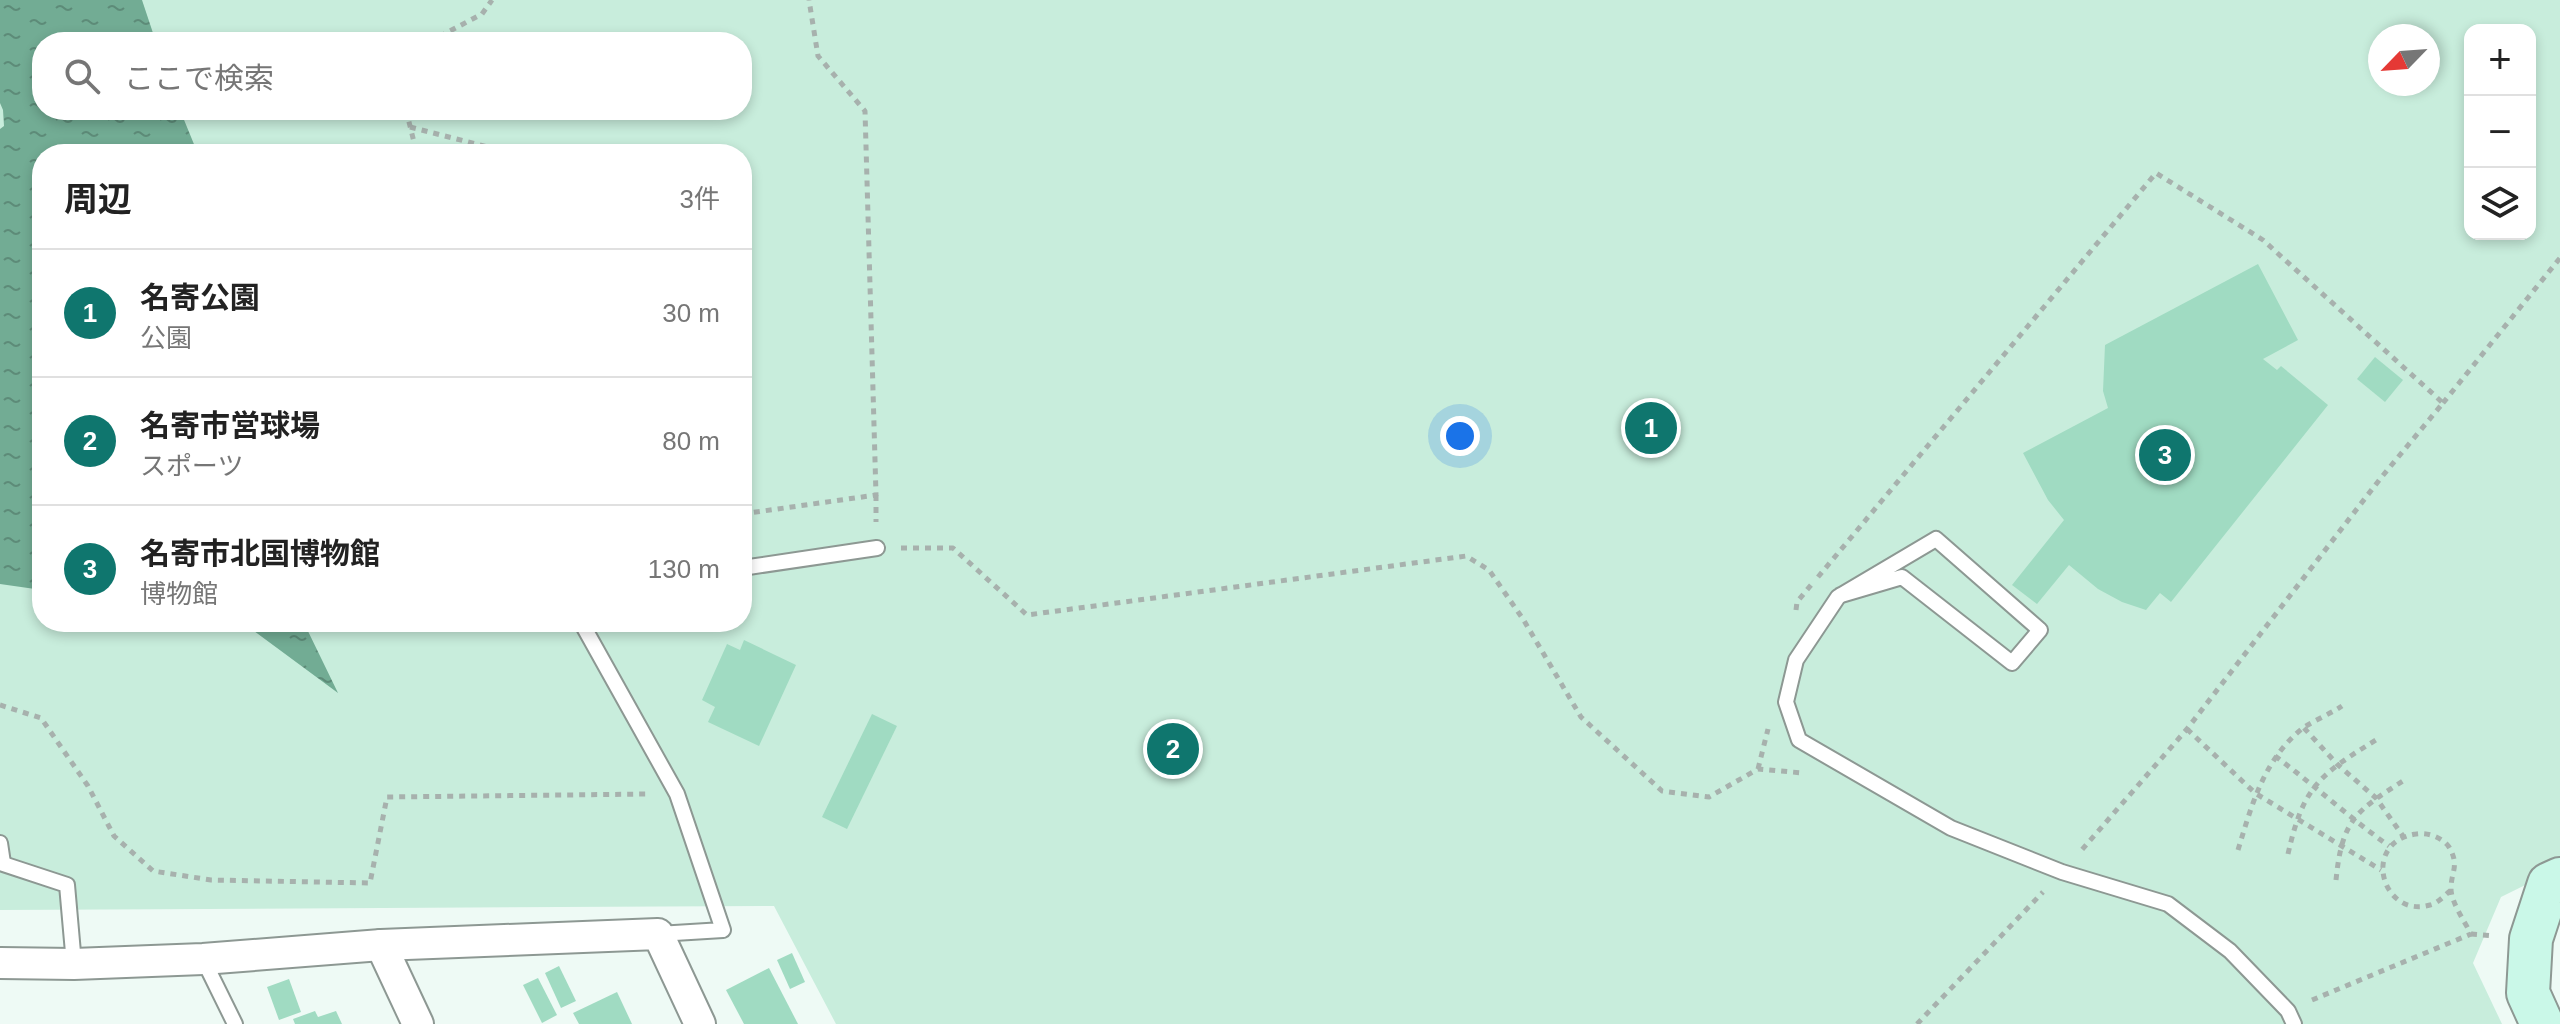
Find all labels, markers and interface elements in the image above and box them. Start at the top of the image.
north arrow [2368,24,2440,96]
map controls [2464,24,2536,240]
button: + [2464,24,2536,96]
search box [32,32,752,120]
icon: search [60,54,104,98]
text: ここで検索 [124,62,274,95]
button: − [2464,96,2536,168]
button: layers [2464,168,2536,240]
text: 周辺 [64,180,132,218]
text: 3件 [680,184,720,214]
text: 名寄公園 [140,281,260,314]
text: 1 [83,298,97,328]
text: 30 m [662,298,720,328]
text: 公園 [140,323,192,353]
pin: 1 [1625,398,1677,458]
text: 名寄市営球場 [140,409,320,442]
your location [1440,416,1480,456]
pin: 3 [2139,425,2191,485]
text: 2 [83,426,97,456]
text: 80 m [662,426,720,456]
text: スポーツ [140,451,243,481]
text: 名寄市北国博物館 [140,537,380,570]
text: 3 [83,554,97,584]
text: 130 m [648,554,720,584]
text: 博物館 [140,579,218,609]
pin: 2 [1147,719,1199,779]

